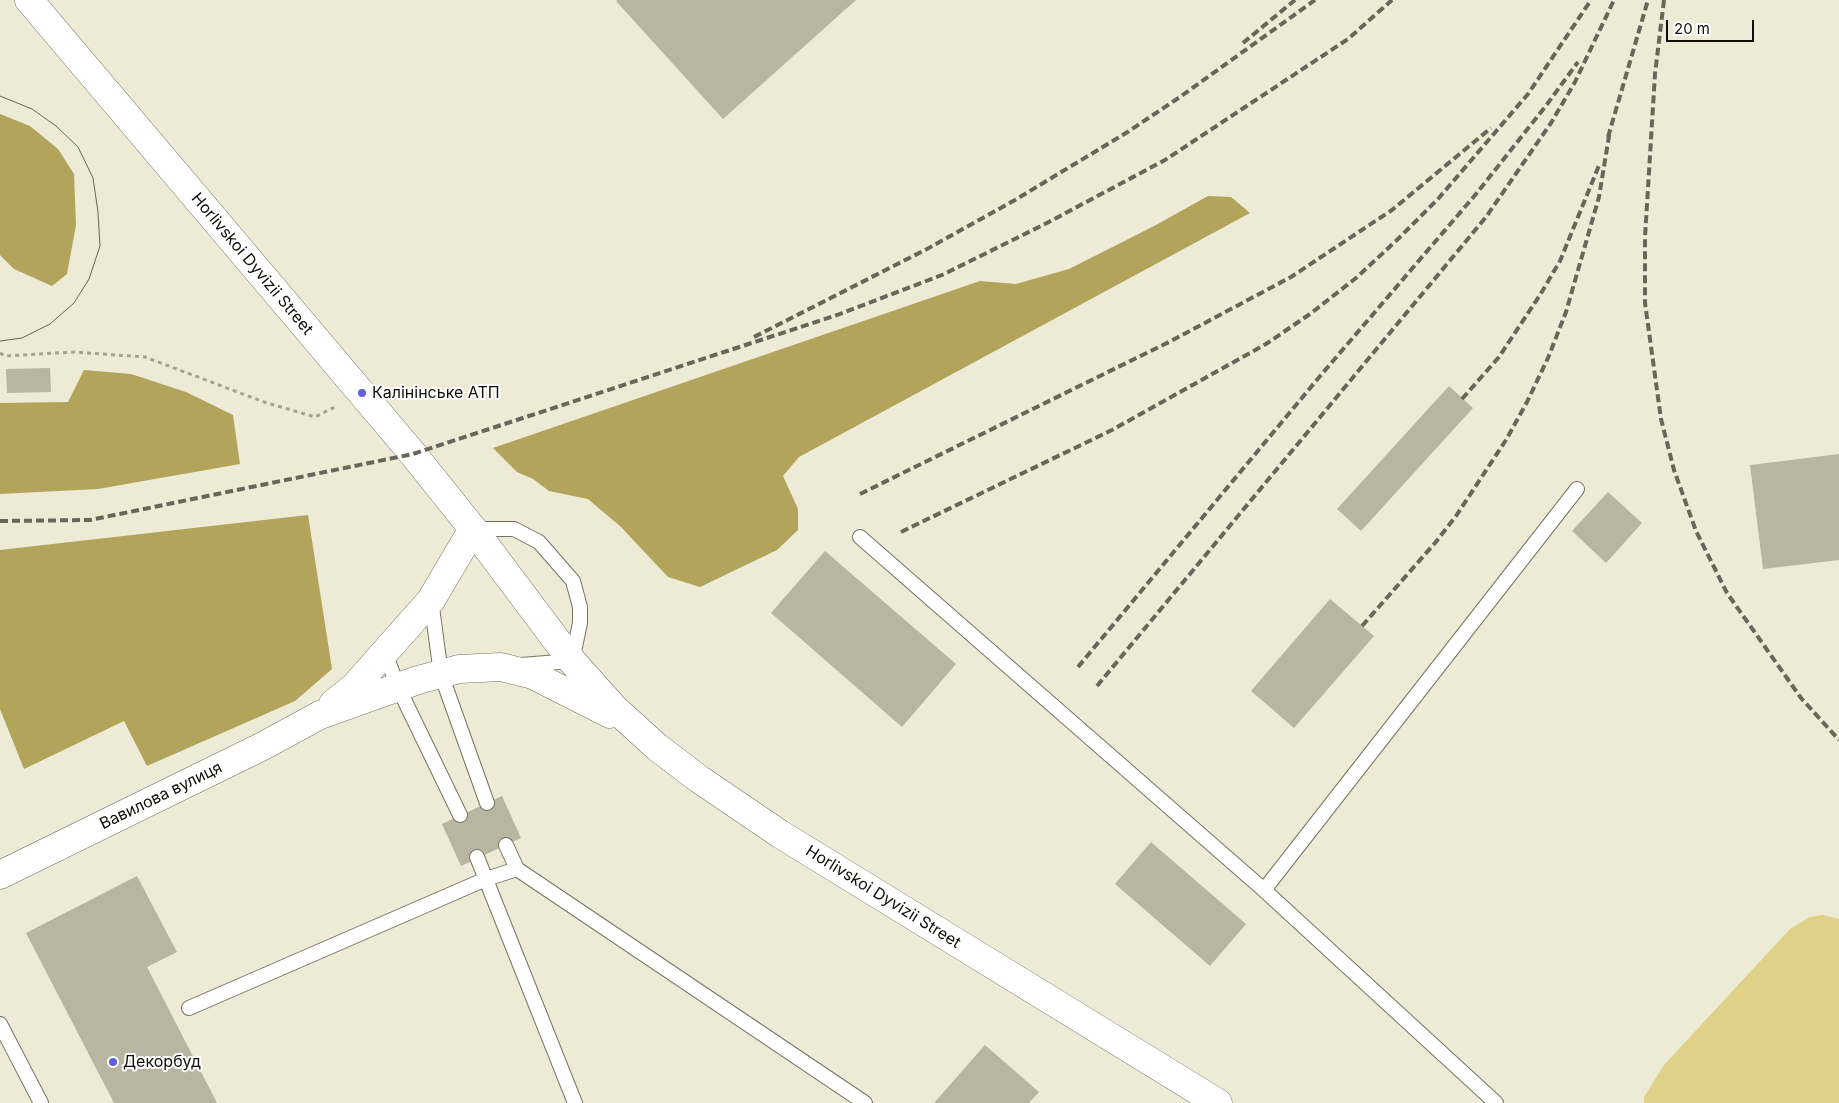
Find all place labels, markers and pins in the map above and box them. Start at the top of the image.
place label: Калінінське АТП [372,383,500,403]
marker: Калінінське АТП [356,387,368,399]
place label: Декорбуд [123,1052,201,1072]
marker: Декорбуд [107,1056,119,1068]

